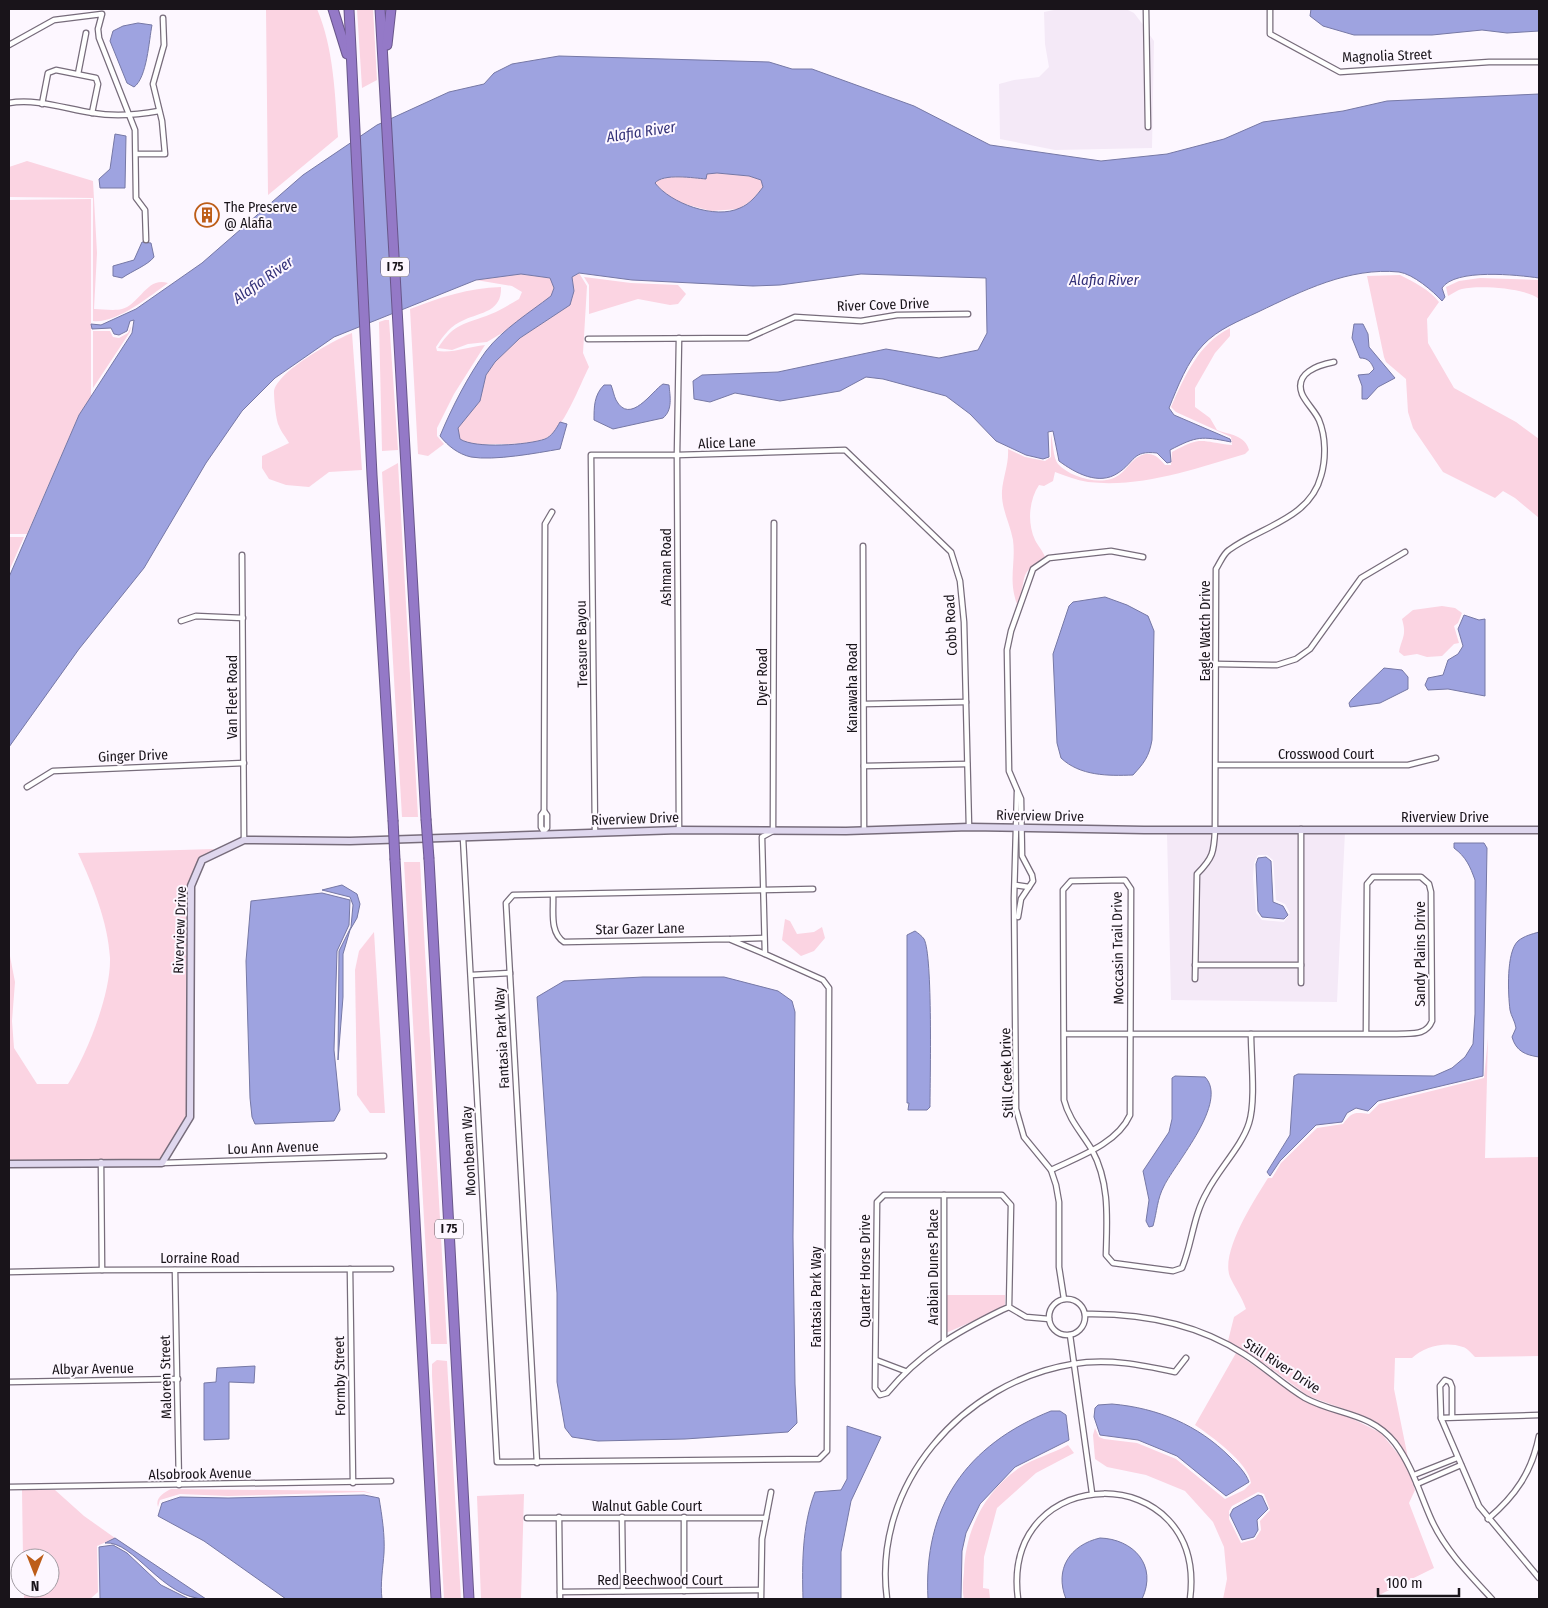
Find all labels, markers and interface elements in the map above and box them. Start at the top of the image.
street label: Magnolia Street [1342,46,1433,66]
water label: Alafia River [604,118,677,146]
place label: The Preserve @ Alafia [224,199,297,232]
building icon: The Preserve @ Alafia [194,202,220,228]
water label: Alafia River [229,252,297,308]
road number: I 75 [381,258,409,276]
water label: Alafia River [1068,271,1139,289]
street label: River Cove Drive [836,295,930,315]
street label: Alice Lane [698,433,756,453]
street label: Ashman Road [658,528,675,606]
street label: Eagle Watch Drive [1197,580,1214,682]
street label: Cobb Road [941,594,961,656]
street label: Treasure Bayou [573,600,591,688]
street label: Kanawaha Road [844,643,861,733]
street label: Dyer Road [754,648,771,706]
street label: Van Fleet Road [224,655,241,739]
street label: Ginger Drive [98,746,168,766]
street label: Crosswood Court [1278,746,1374,763]
street label: Riverview Drive [996,807,1084,825]
street label: Riverview Drive [591,809,679,829]
street label: Riverview Drive [1401,809,1489,826]
street label: Riverview Drive [170,886,190,974]
street label: Moccasin Trail Drive [1109,891,1127,1005]
street label: Sandy Plains Drive [1412,901,1429,1007]
street label: Star Gazer Lane [595,920,685,938]
street label: Fantasia Park Way [491,986,513,1089]
street label: Still Creek Drive [997,1027,1017,1118]
street label: Moonbeam Way [458,1105,480,1196]
street label: Lou Ann Avenue [227,1138,319,1158]
street label: Arabian Dunes Place [925,1209,942,1325]
street label: Quarter Horse Drive [857,1214,874,1328]
road number: I 75 [435,1220,463,1238]
street label: Fantasia Park Way [808,1245,825,1348]
street label: Lorraine Road [160,1250,240,1267]
street label: Maloren Street [157,1334,175,1419]
street label: Formby Street [331,1335,349,1416]
street label: Still River Drive [1241,1335,1324,1397]
street label: Albyar Avenue [52,1360,134,1378]
street label: Alsobrook Avenue [148,1465,252,1483]
street label: Walnut Gable Court [592,1498,703,1515]
north arrow [10,1548,60,1598]
scale bar [1378,1566,1459,1598]
street label: Red Beechwood Court [597,1572,723,1589]
text: 100 m [1386,1574,1423,1592]
text: N [31,1577,39,1594]

